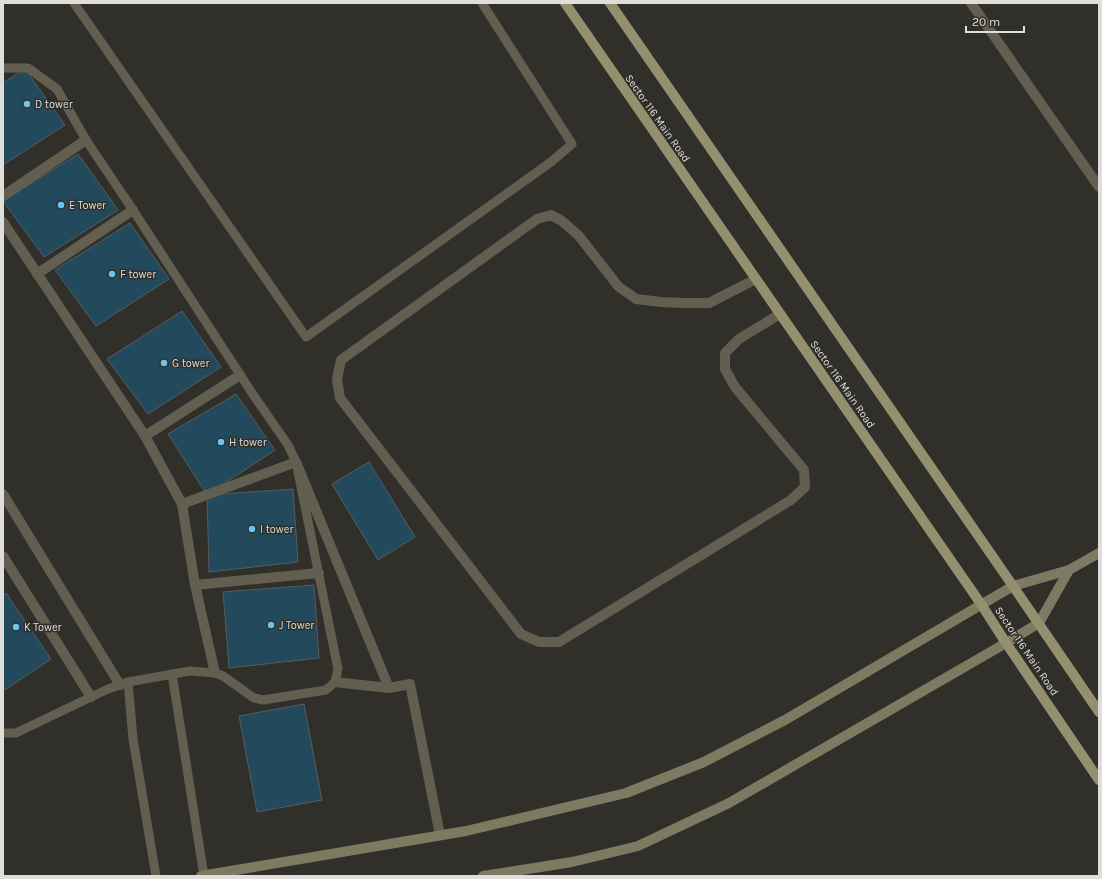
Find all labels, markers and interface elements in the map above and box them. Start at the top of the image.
scale bar [966,8,1024,34]
text: 20 m [972,15,1000,29]
street label: Sector 116 Main Road [622,72,693,165]
place label: D tower [35,98,73,111]
marker: D tower [22,99,32,109]
place label: E Tower [69,199,106,212]
marker: E Tower [56,200,66,210]
place label: F tower [120,268,156,281]
marker: F tower [107,269,117,279]
street label: Sector 116 Main Road [807,338,878,431]
place label: G tower [172,357,209,370]
marker: G tower [159,358,169,368]
place label: H tower [229,436,267,449]
marker: H tower [216,437,226,447]
place label: I tower [260,523,293,536]
marker: I tower [247,524,257,534]
street label: Sector 116 Main Road [992,604,1061,698]
place label: J Tower [279,619,314,632]
marker: J Tower [266,620,276,630]
place label: K Tower [24,621,62,634]
marker: K Tower [11,622,21,632]

